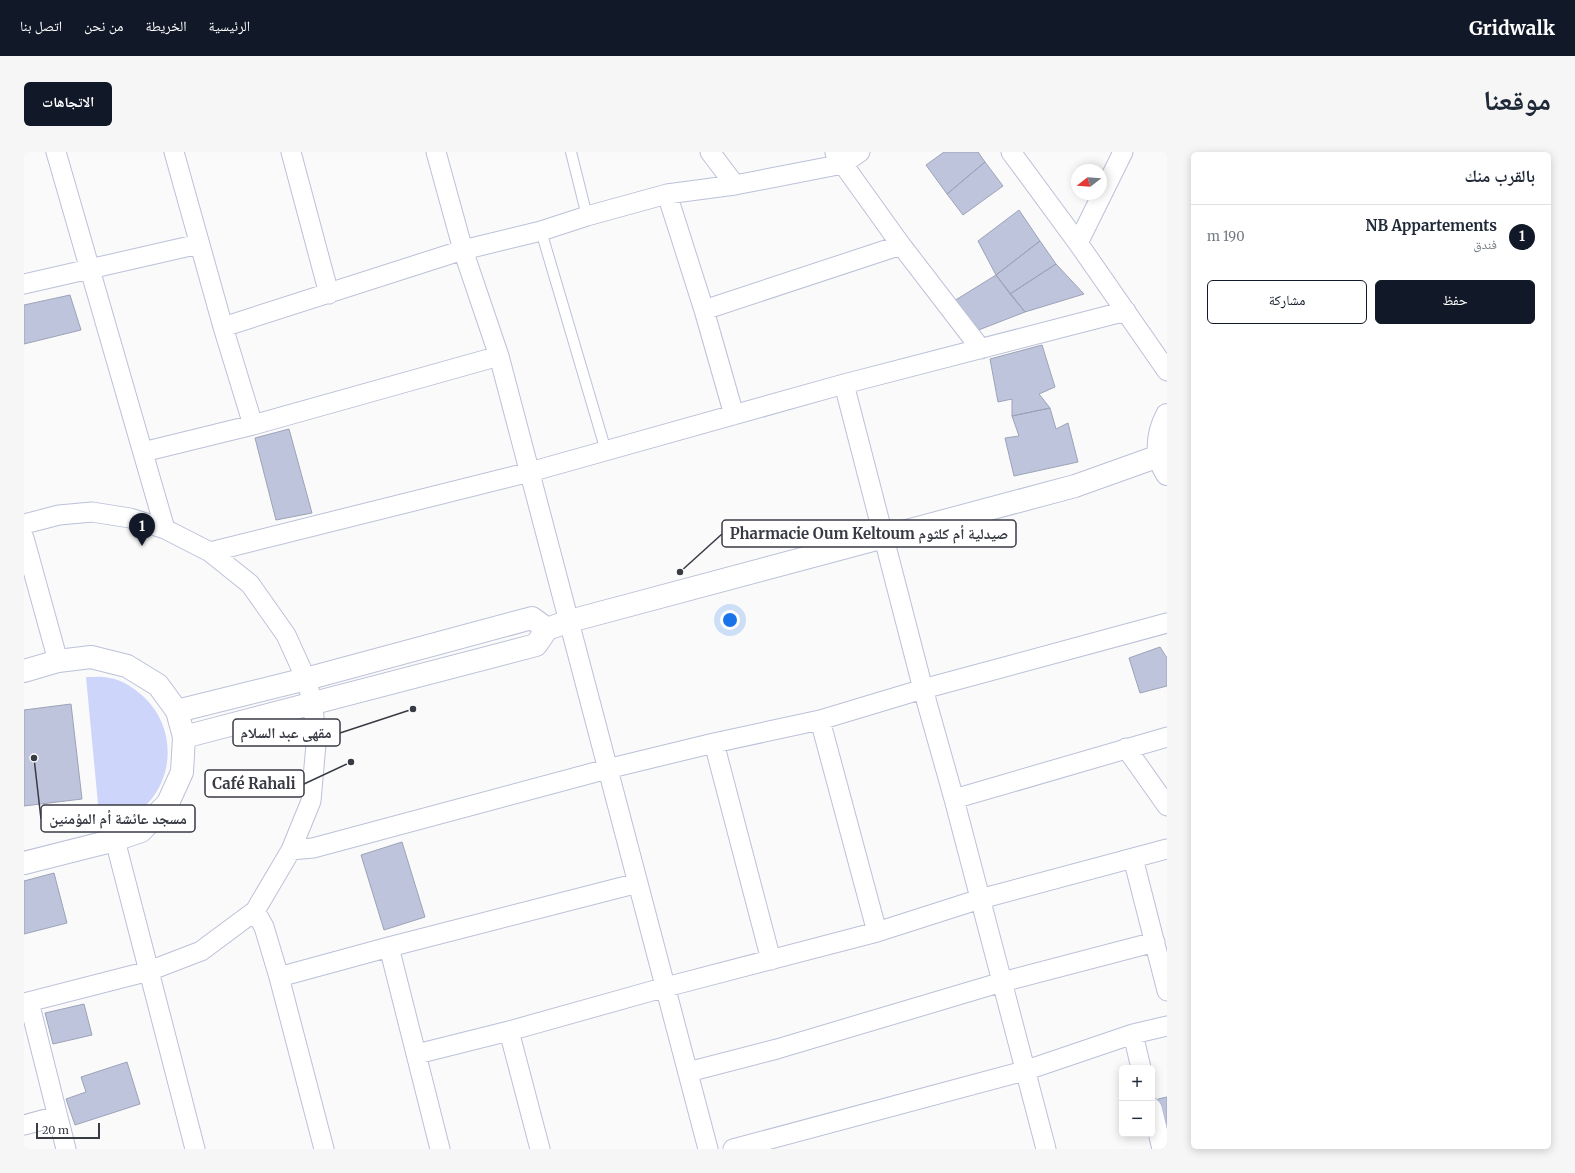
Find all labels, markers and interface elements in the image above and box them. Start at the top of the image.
text: Gridwalk [1469,16,1555,40]
text: اتصل بنا [20,17,62,35]
text: من نحن [84,17,123,35]
text: الخريطة [145,17,187,35]
text: الرئيسية [209,17,250,35]
button: الاتجاهات [24,82,112,126]
text: موقعنا [1483,82,1551,118]
north arrow [1071,164,1107,200]
text: بالقرب منك [1465,165,1535,187]
text: NB Appartements [1366,216,1497,235]
text: 190 m [1207,228,1245,245]
text: 1 [1519,228,1525,245]
text: فندق [1473,236,1497,253]
button: مشاركة [1207,280,1367,324]
button: حفظ [1375,280,1535,324]
pin: 1 [129,513,155,546]
callout: Pharmacie Oum Keltoum صيدلية أم كلثوم [722,520,1016,547]
text: Pharmacie Oum Keltoum صيدلية أم كلثوم [730,524,1008,544]
your location [720,610,740,630]
callout: مقهى عبد السلام [233,719,340,746]
text: مقهى عبد السلام [240,723,332,743]
callout: Café Rahali [205,770,304,797]
text: Café Rahali [212,774,296,793]
callout: مسجد عائشة أم المؤمنين [41,805,195,832]
text: مسجد عائشة أم المؤمنين [49,809,187,829]
map controls [1119,1065,1155,1137]
button: + [1119,1065,1155,1101]
button: − [1119,1101,1155,1137]
scale bar [36,1121,100,1140]
text: 20 m [42,1123,69,1137]

